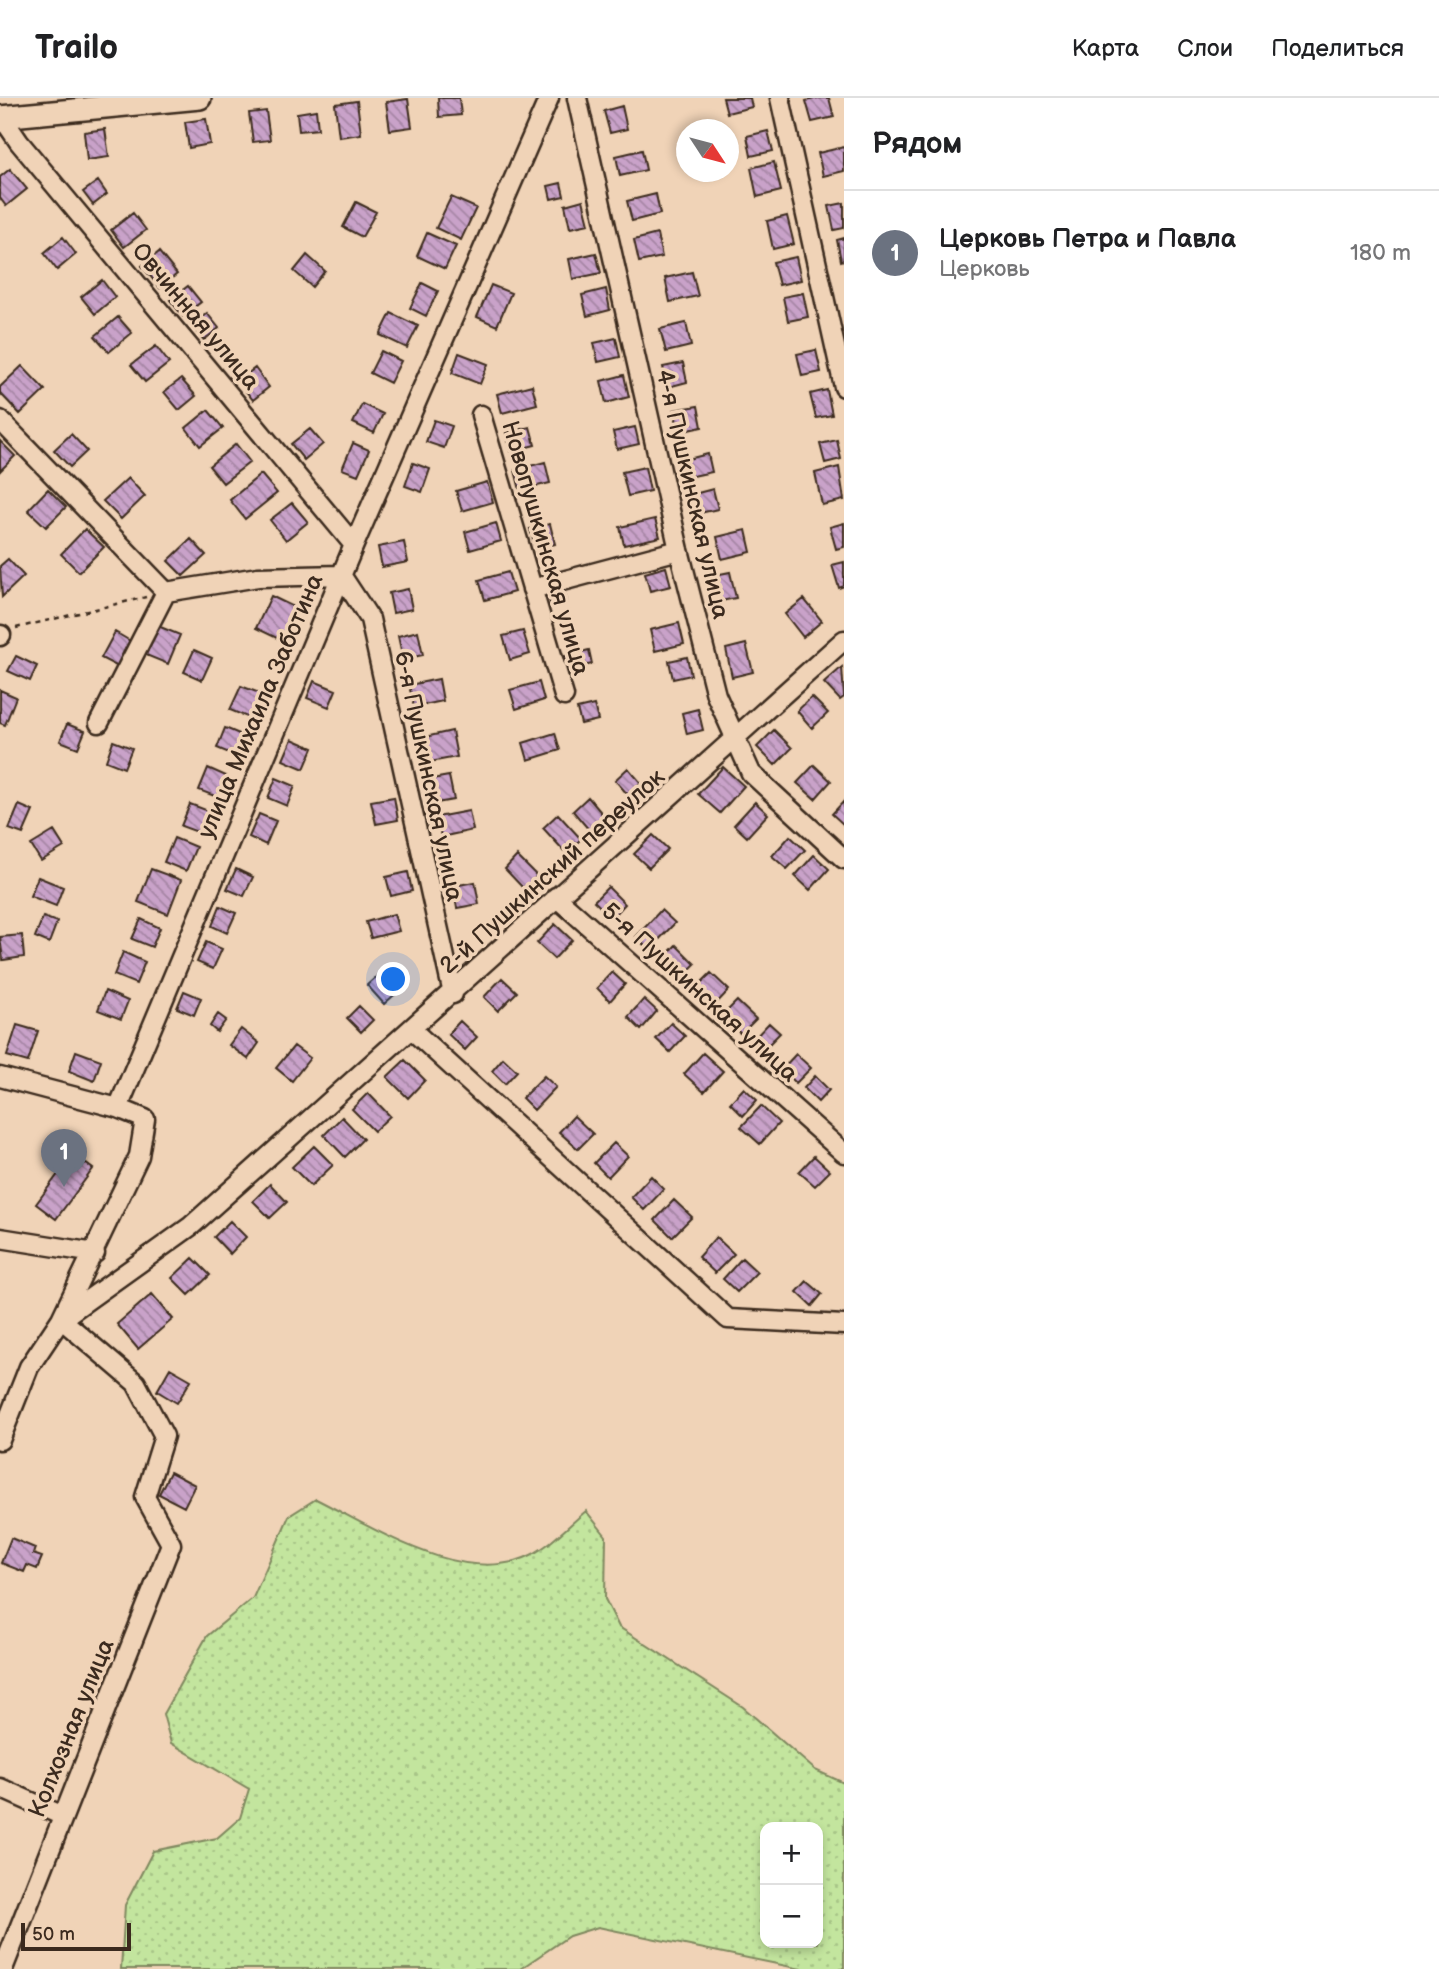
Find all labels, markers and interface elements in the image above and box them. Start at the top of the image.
text: Trailo [35,28,118,68]
text: Карта [1072,34,1139,63]
text: Слои [1177,34,1233,63]
text: Поделиться [1271,34,1404,63]
north arrow [676,119,739,182]
text: Рядом [872,126,962,162]
text: Церковь Петра и Павла [939,224,1236,255]
street label: Овчинная улица [126,237,266,396]
text: 1 [890,239,900,267]
text: 180 m [1350,239,1411,267]
text: Церковь [939,255,1030,283]
street label: 4-я Пушкинская улица [650,367,735,622]
street label: Новопушкинская улица [495,418,596,679]
street label: улица Михаила Заботина [192,570,329,843]
street label: 6-я Пушкинская улица [388,648,469,904]
street label: 2-й Пушкинский переулок [434,763,671,980]
street label: 5-я Пушкинская улица [596,897,804,1088]
your location [376,962,410,996]
pin: 1 [41,1129,87,1187]
street label: Колхозная улица [22,1635,120,1822]
map controls [760,1822,823,1948]
button: + [760,1822,823,1885]
button: − [760,1885,823,1948]
scale bar [21,1920,131,1952]
text: 50 m [32,1923,75,1946]

